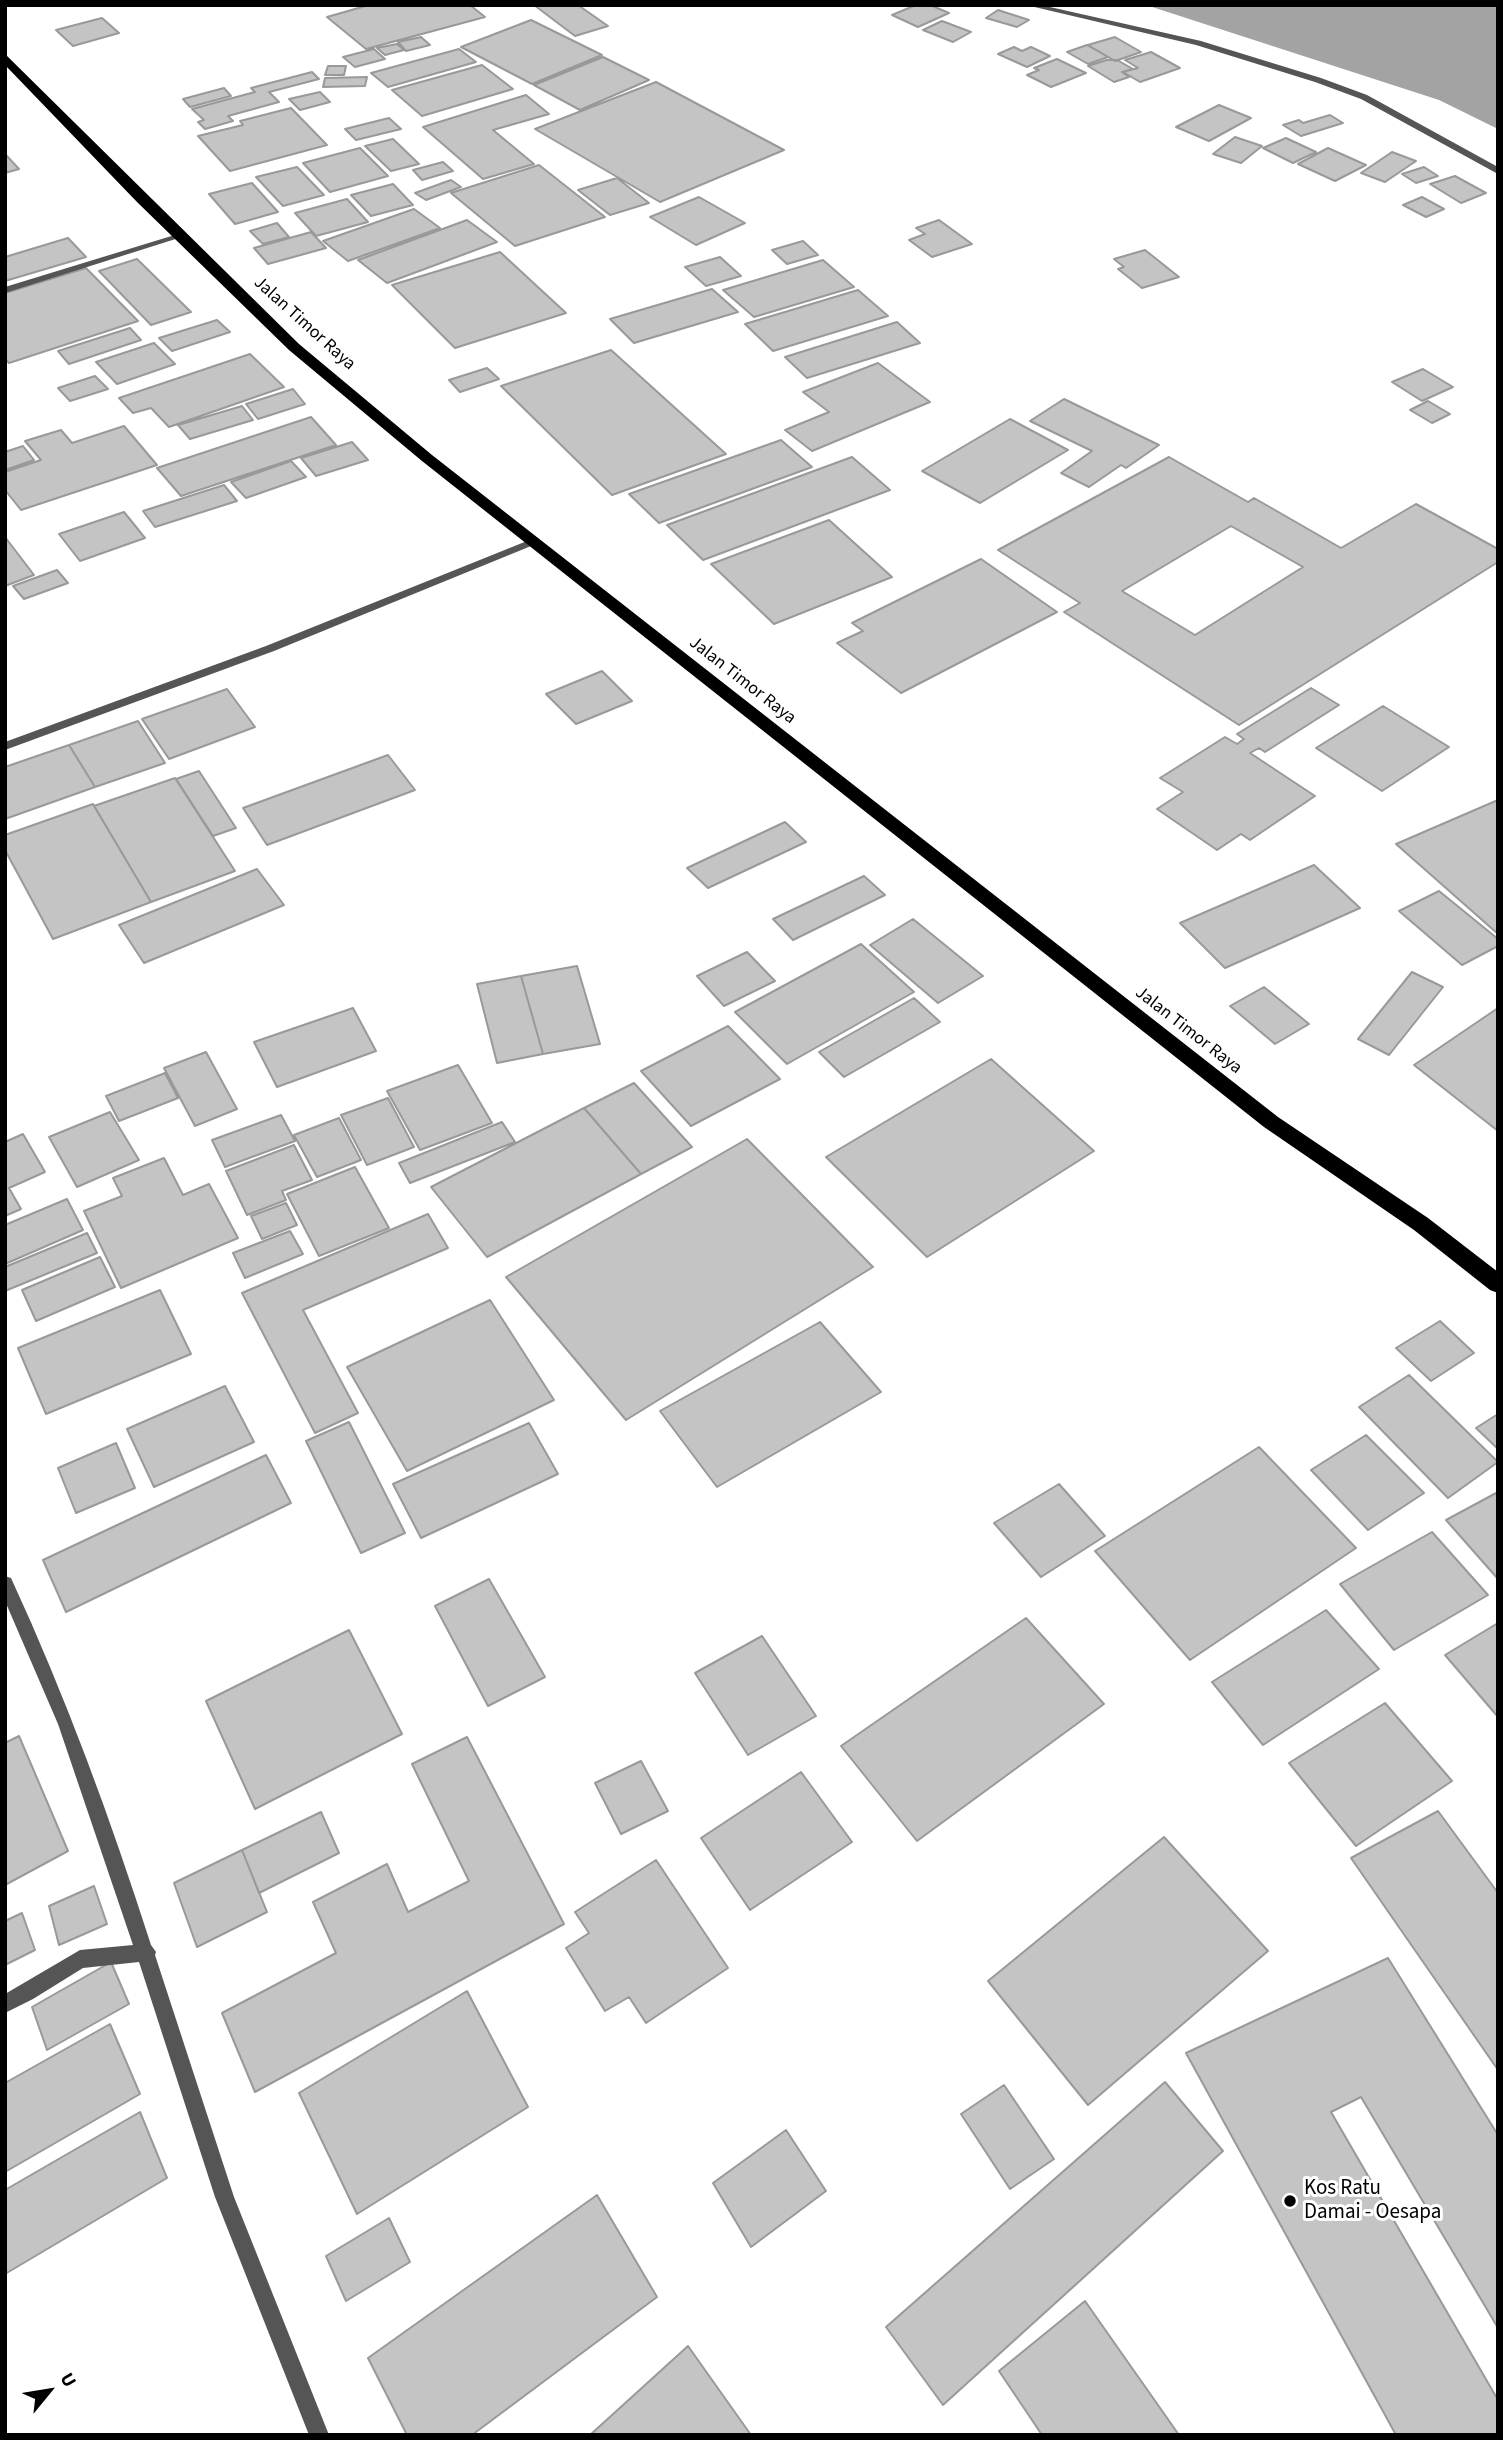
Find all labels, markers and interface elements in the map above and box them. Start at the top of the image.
street label: Jalan Timor Raya [249,273,359,375]
street label: Jalan Timor Raya [684,633,800,729]
street label: Jalan Timor Raya [1130,983,1246,1079]
place label: Kos Ratu Damai - Oesapa [1304,2176,1441,2226]
marker: Kos Ratu Damai - Oesapa [1282,2193,1298,2209]
north arrow [14,2356,84,2426]
text: U [53,2368,82,2392]

